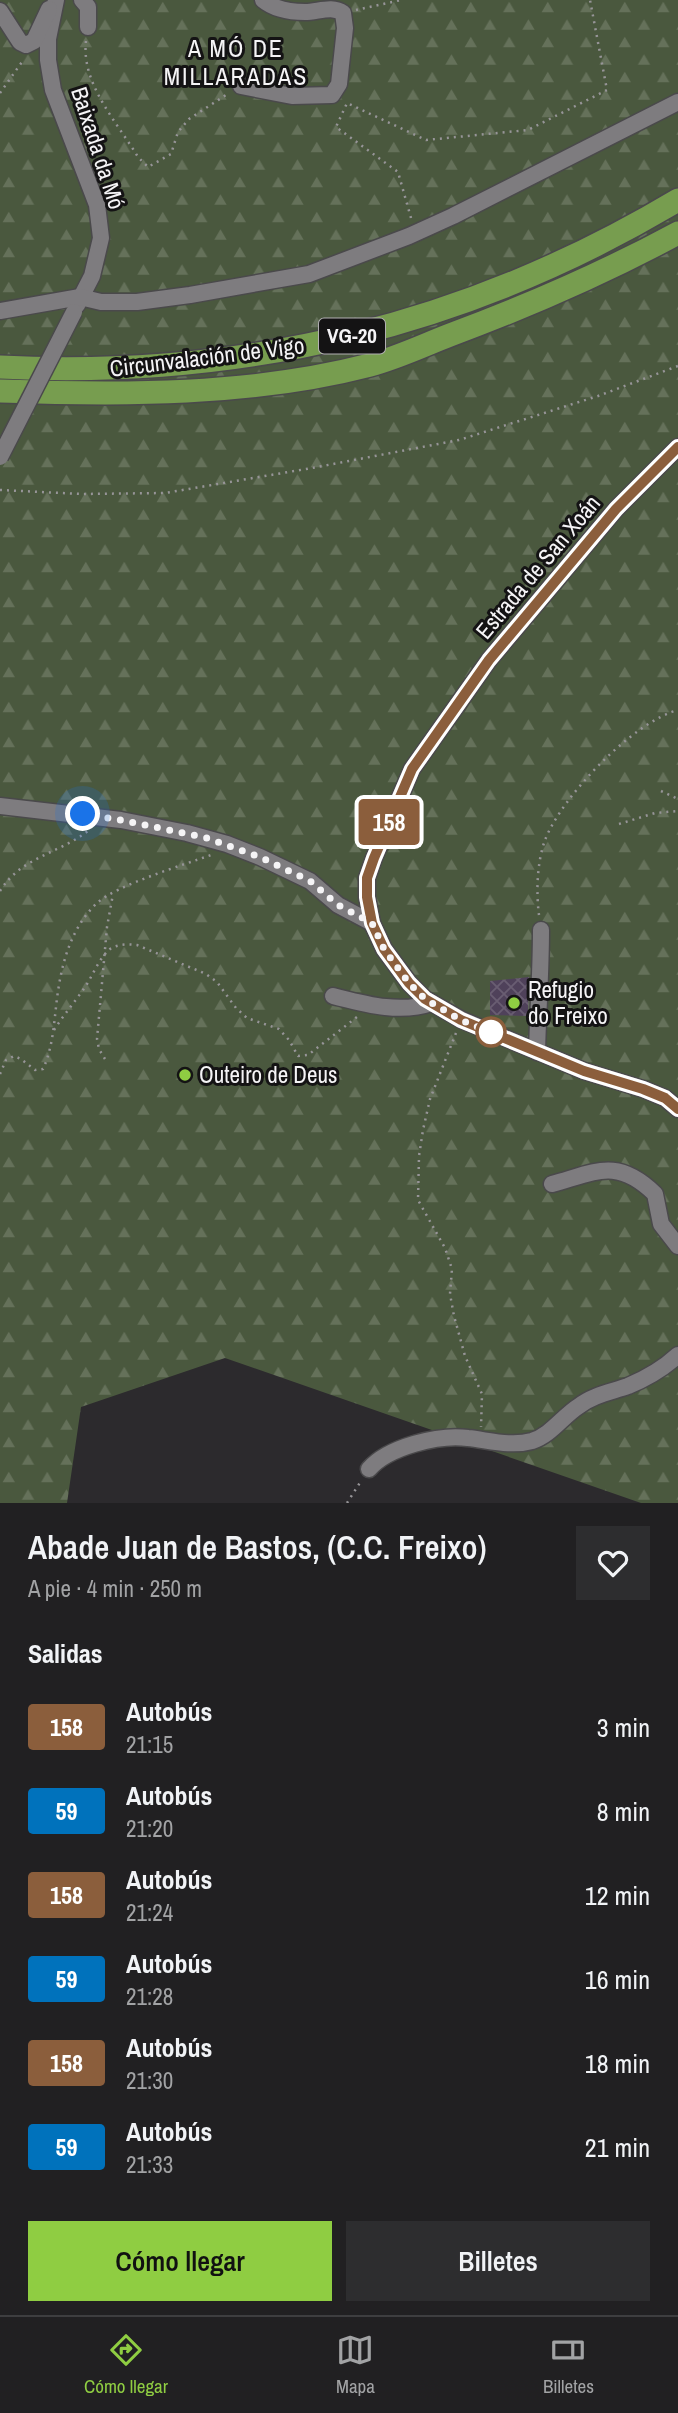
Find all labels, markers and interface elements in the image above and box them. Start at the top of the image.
district label: A MÓ DE MILLARADAS [164,32,308,92]
street label: Baixada da Mó [64,83,133,213]
road number: VG-20 [319,318,385,354]
street label: Circunvalación de Vigo [108,329,306,384]
street label: Estrada de San Xoán [468,488,607,645]
your location [65,796,100,831]
line badge: 158 [349,799,429,845]
text: 158 [373,806,405,838]
place label: Refugio do Freixo [528,974,608,1031]
marker: Refugio do Freixo [506,995,522,1011]
unlabelled marker [476,1017,506,1047]
place label: Outeiro de Deus [199,1059,337,1090]
marker: Outeiro de Deus [177,1067,193,1083]
text: Abade Juan de Bastos, (C.C. Freixo) [28,1525,487,1569]
button: heart [576,1526,650,1600]
text: A pie · 4 min · 250 m [28,1573,202,1604]
text: Salidas [28,1636,103,1671]
text: Autobús [126,1694,212,1729]
text: 3 min [597,1710,650,1745]
text: 158 [50,1711,83,1743]
text: 21:15 [126,1729,173,1760]
text: Autobús [126,1778,212,1813]
text: 8 min [597,1794,650,1829]
text: 59 [56,1795,77,1827]
text: 21:20 [126,1813,173,1844]
text: Autobús [126,1862,212,1897]
text: 12 min [585,1878,650,1913]
text: 158 [50,1879,83,1911]
text: 21:24 [126,1897,173,1928]
text: Autobús [126,1946,212,1981]
text: 16 min [585,1962,650,1997]
text: 59 [56,1963,77,1995]
text: 21:28 [126,1981,173,2012]
text: Autobús [126,2030,212,2065]
text: 18 min [585,2046,650,2081]
text: 158 [50,2047,83,2079]
text: 21:30 [126,2065,173,2096]
text: Autobús [126,2114,212,2149]
text: 21 min [585,2130,650,2165]
text: 59 [56,2131,77,2163]
text: 21:33 [126,2149,173,2180]
button: Cómo llegar [28,2221,332,2301]
button: Billetes [346,2221,650,2301]
tab: Cómo llegar [84,2331,168,2399]
tab: Mapa [336,2331,375,2399]
tab: Billetes [543,2331,594,2399]

